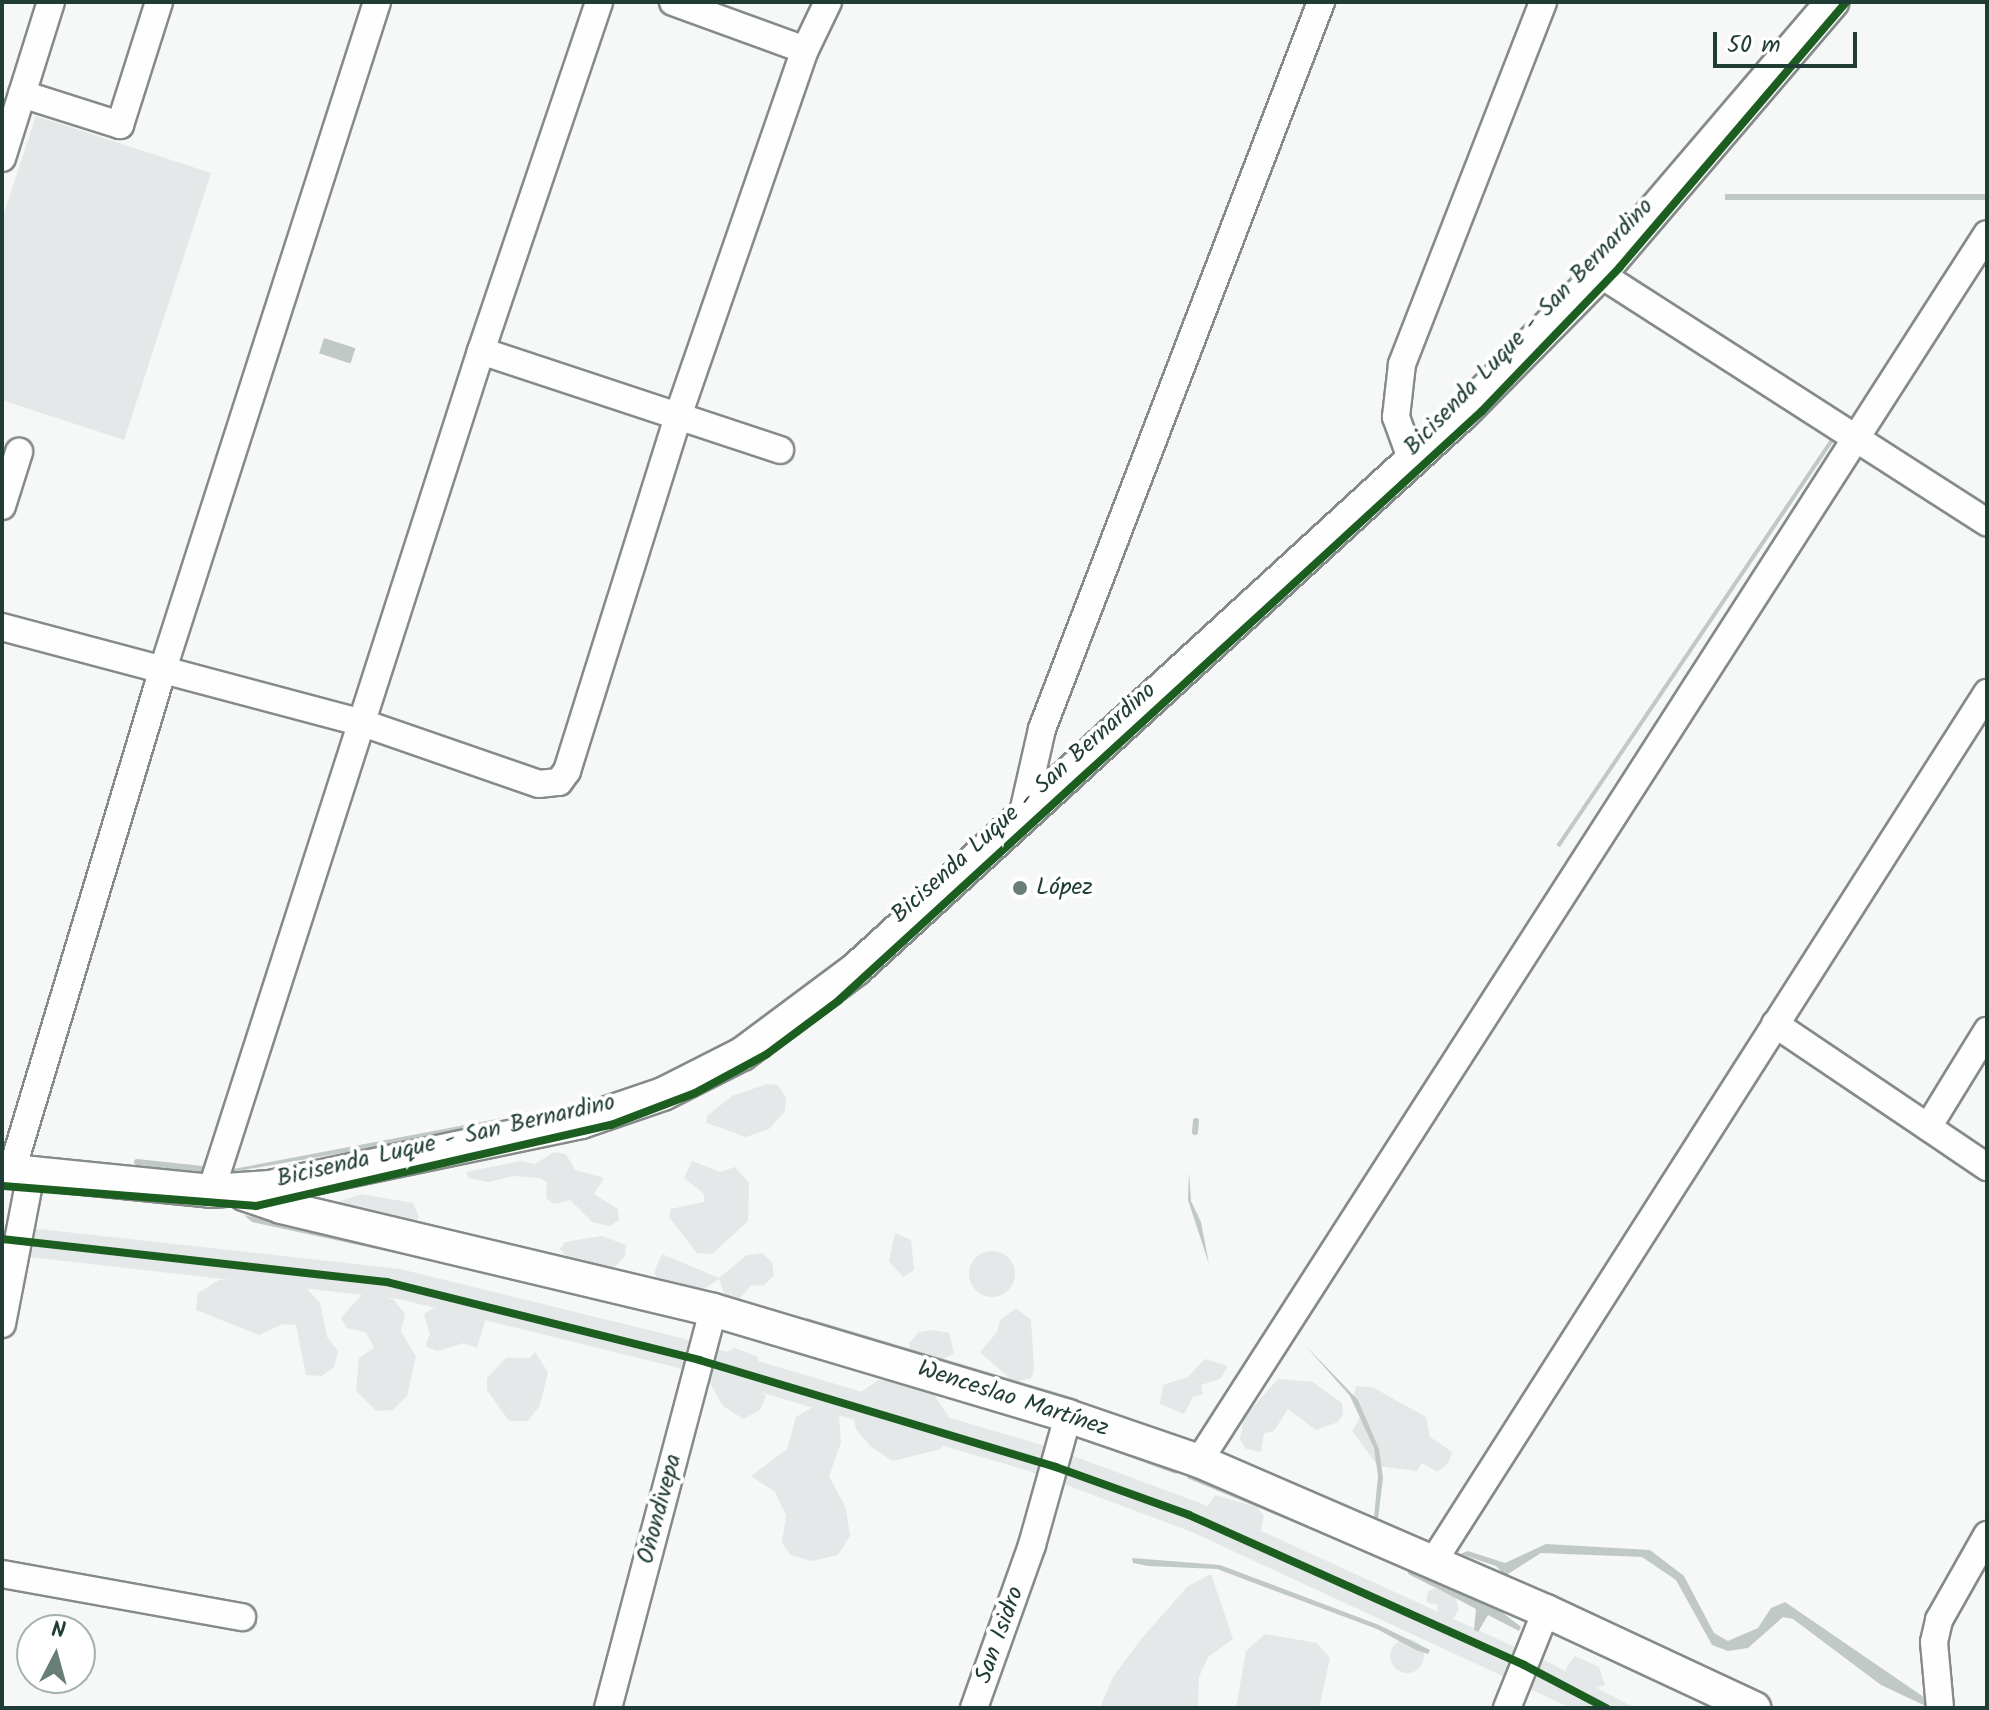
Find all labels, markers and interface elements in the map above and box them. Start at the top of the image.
scale bar [1717,16,1861,66]
text: 50 m [1727,26,1781,65]
street label: Bicisenda Luque - San Bernardino [1398,192,1660,462]
street label: Bicisenda Luque - San Bernardino [886,676,1162,930]
place label: López [1036,874,1093,902]
marker: López [1011,879,1029,897]
street label: Bicisenda Luque - San Bernardino [274,1088,618,1194]
street label: Wenceslao Martínez [914,1355,1112,1443]
street label: Oñondivepa [632,1451,688,1567]
street label: San Isidro [969,1583,1031,1687]
text: N [50,1613,67,1650]
north arrow [16,1614,96,1694]

